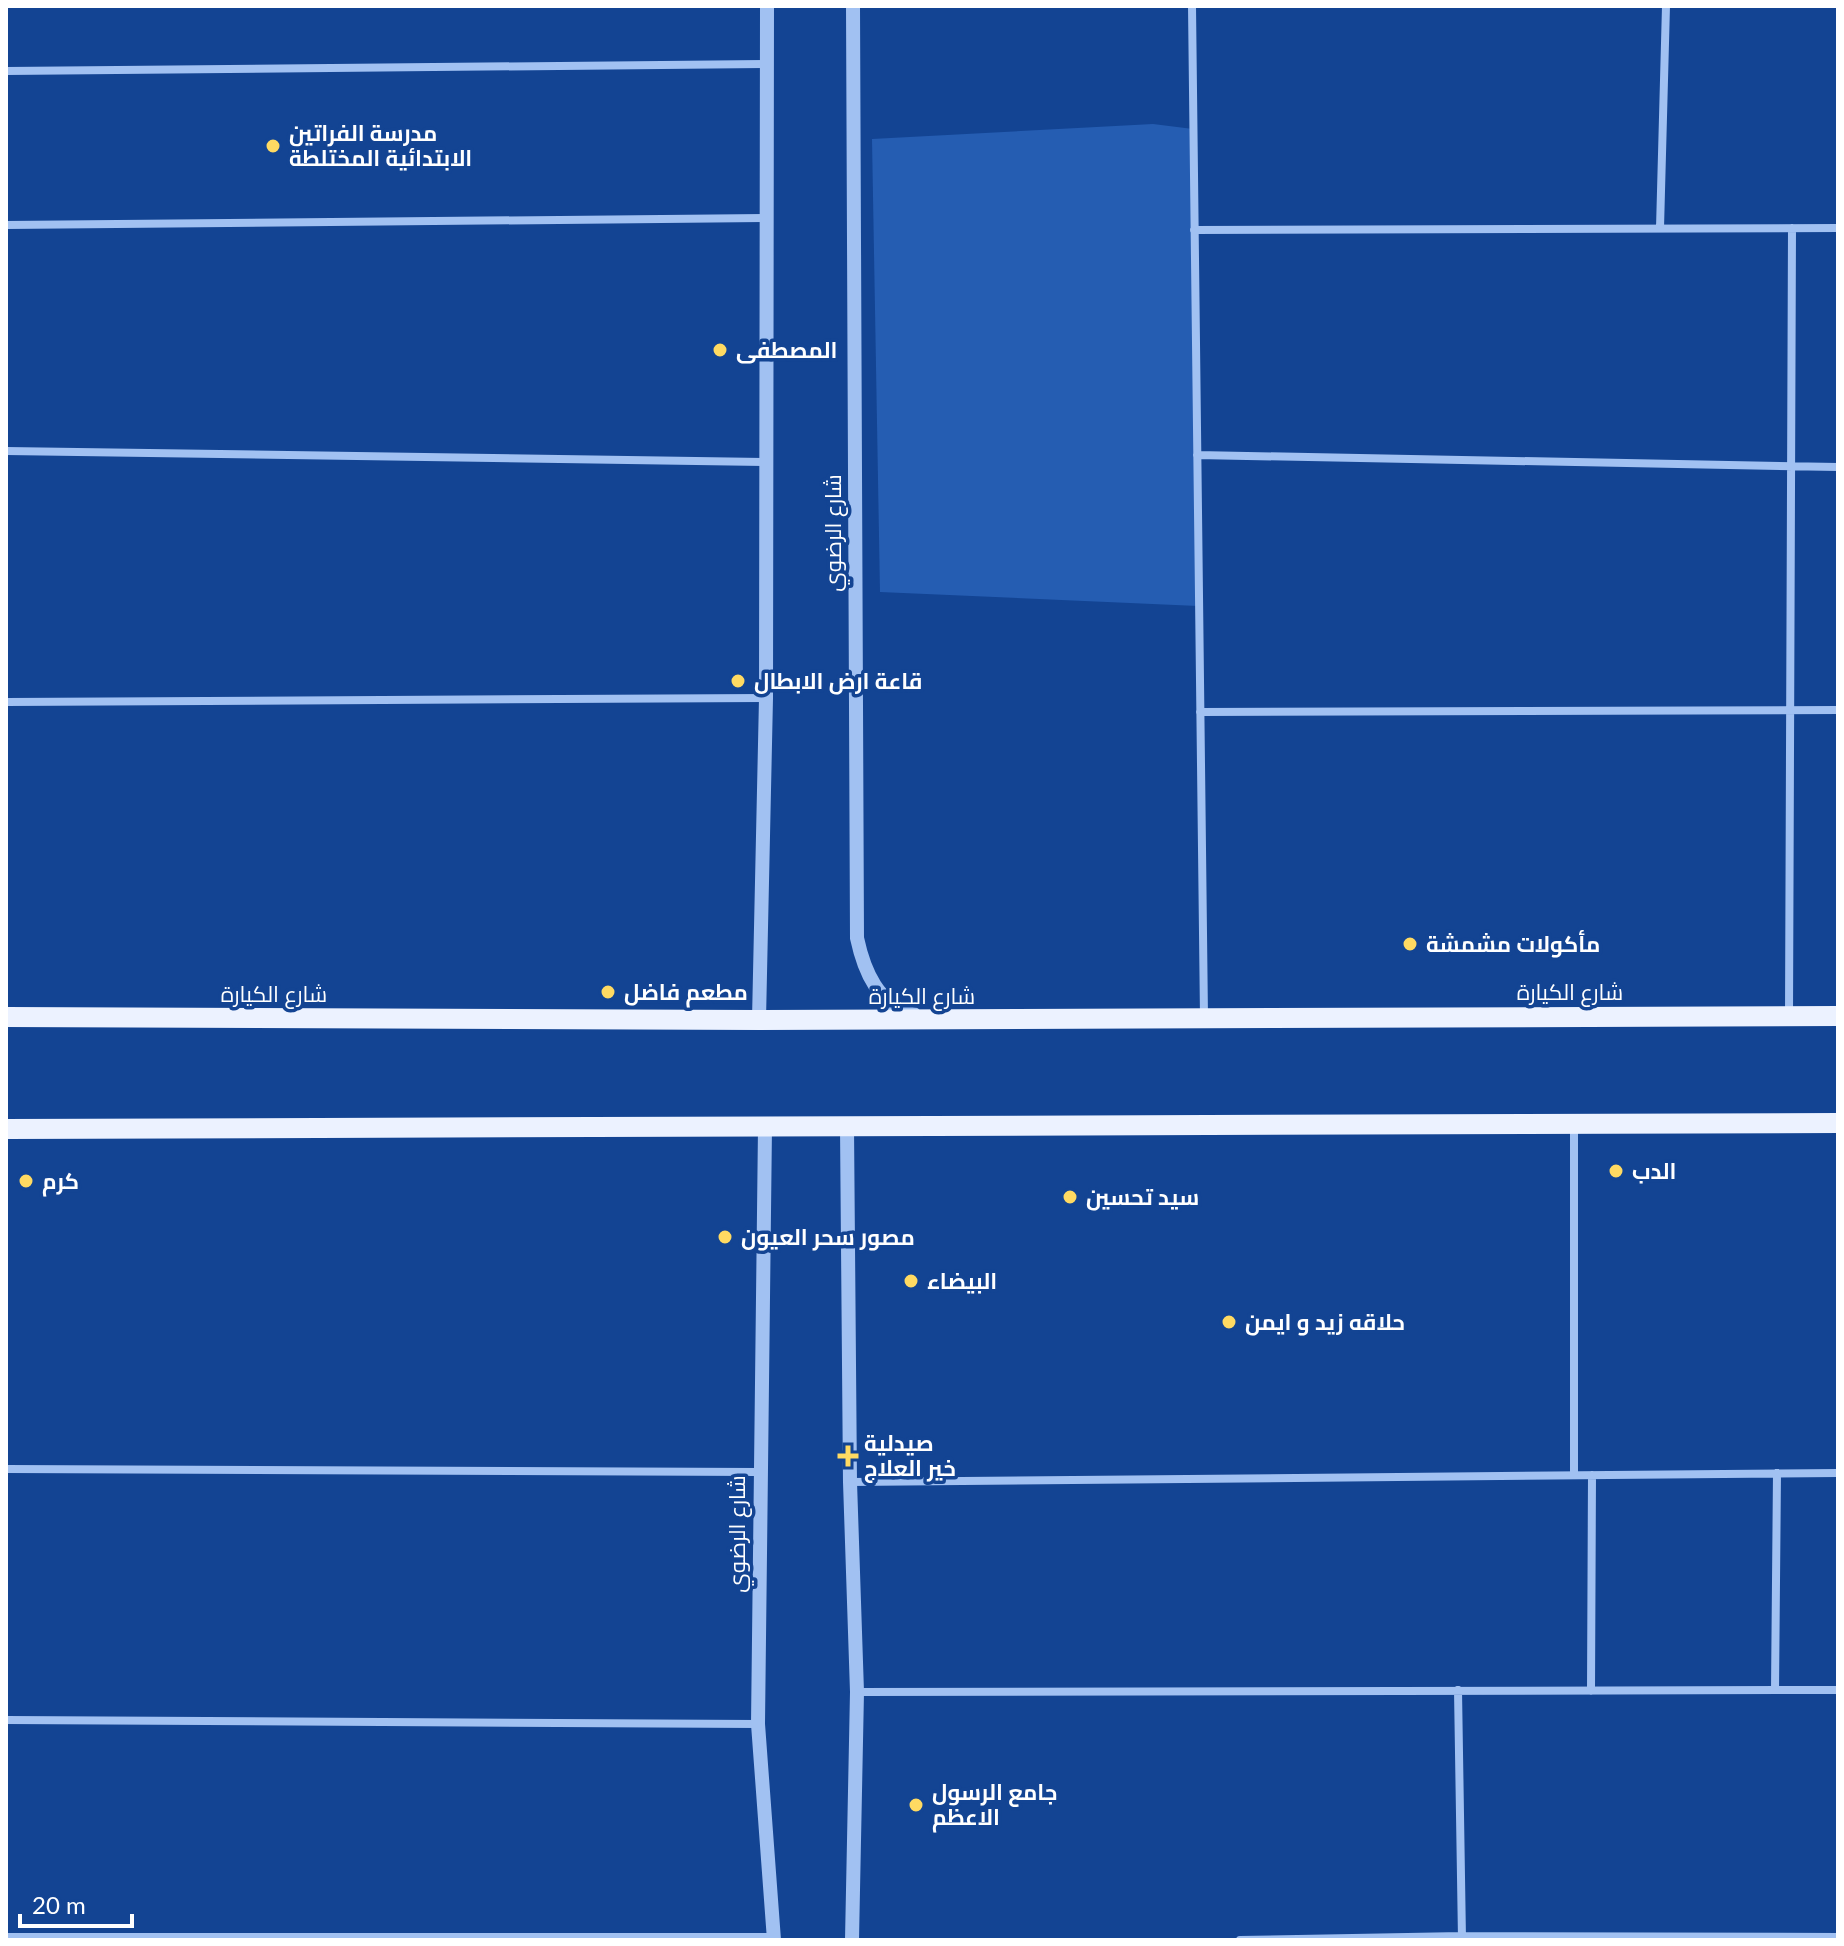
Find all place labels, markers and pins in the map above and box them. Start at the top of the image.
place label: مدرسة الفراتين الابتدائية المختلطة [289,119,472,171]
marker: مدرسة الفراتين الابتدائية المختلطة [264,137,282,155]
place label: المصطفى [736,336,837,364]
marker: المصطفى [711,341,729,359]
place label: قاعة ارض الابطال [754,667,922,695]
marker: قاعة ارض الابطال [729,672,747,690]
place label: مأكولات مشمشة [1426,930,1600,958]
marker: مأكولات مشمشة [1401,935,1419,953]
place label: مطعم فاضل [624,978,748,1008]
marker: مطعم فاضل [599,983,617,1001]
place label: الدب [1632,1157,1676,1184]
marker: الدب [1607,1162,1625,1180]
place label: كرم [42,1167,79,1197]
marker: كرم [17,1172,35,1190]
place label: سيد تحسين [1086,1183,1199,1211]
marker: سيد تحسين [1061,1188,1079,1206]
place label: مصور سحر العيون [741,1223,915,1251]
marker: مصور سحر العيون [716,1228,734,1246]
place label: البيضاء [927,1267,997,1294]
marker: البيضاء [902,1272,920,1290]
place label: حلاقه زيد و ايمن [1245,1308,1405,1336]
marker: حلاقه زيد و ايمن [1220,1313,1238,1331]
place label: صيدلية خير العلاج [864,1429,956,1483]
marker: صيدلية خير العلاج [839,1447,857,1465]
place label: جامع الرسول الاعظم [932,1778,1057,1833]
marker: جامع الرسول الاعظم [907,1796,925,1814]

